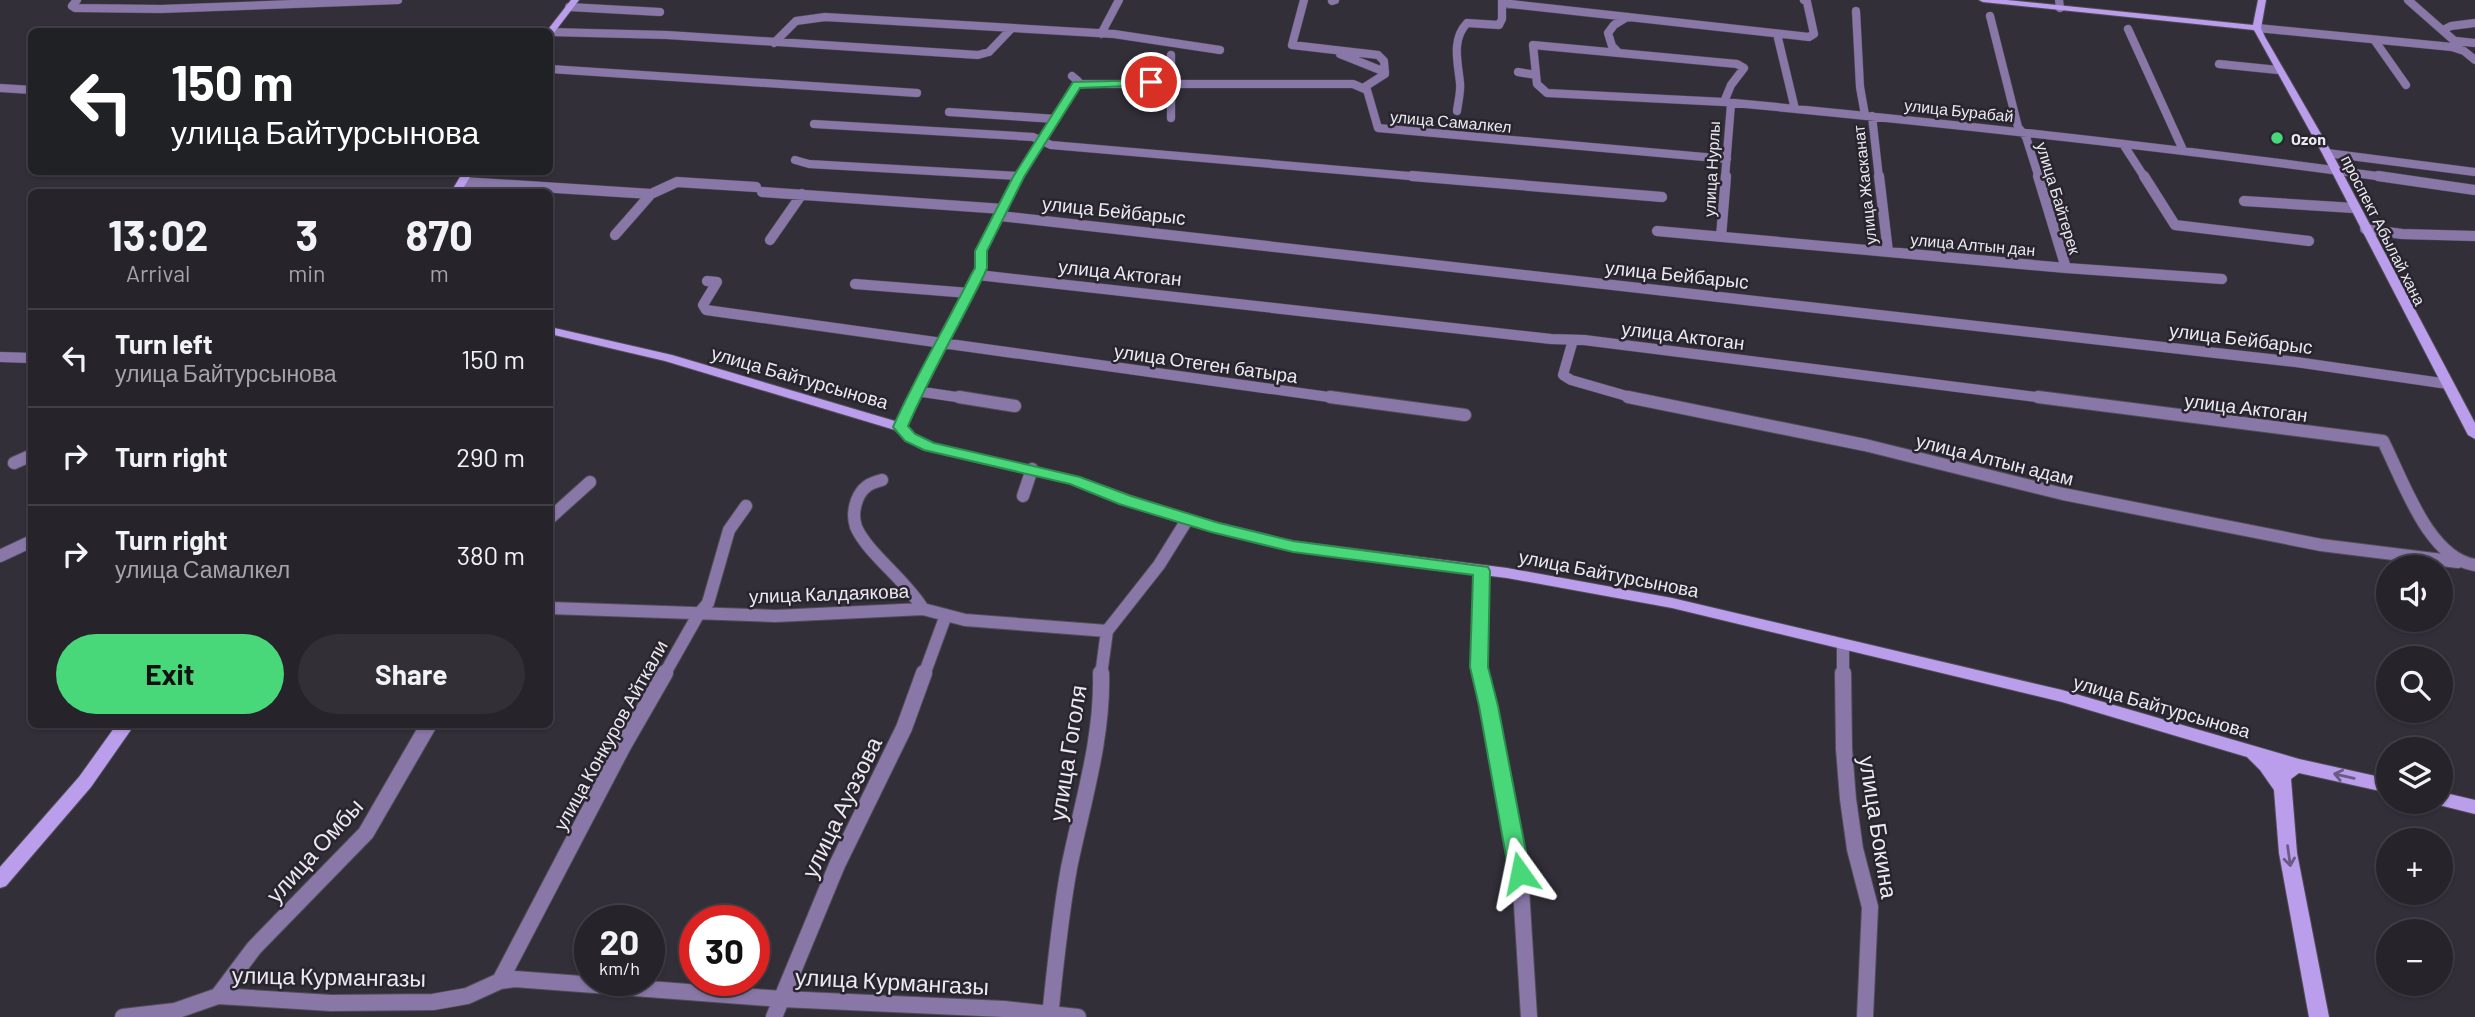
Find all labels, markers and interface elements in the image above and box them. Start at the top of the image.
text: 150 m [171,52,293,111]
pin [1121,52,1181,112]
icon: left [56,56,147,147]
icon: arrive [1132,63,1170,101]
street label: улица Бурабай [1904,95,2014,125]
street label: улица Самалкел [1389,106,1513,136]
text: улица Байтурсынова [171,112,479,150]
street label: улица Нурлы [1699,121,1723,217]
street label: улица Жасканат [1848,124,1880,246]
place label: Ozon [2291,129,2326,148]
marker: Ozon [2269,130,2285,146]
street label: улица Байтерек [2033,140,2085,257]
street label: проспект Абылай хана [2338,152,2430,308]
street label: улица Бейбарыс [1041,191,1187,229]
text: 13:02 [108,209,208,259]
text: 3 [296,209,318,259]
text: 870 [406,209,473,259]
street label: улица Алтын дан [1910,229,2036,259]
street label: улица Актоган [1057,254,1183,290]
street label: улица Бейбарыс [1604,255,1750,293]
text: Arrival [126,259,190,287]
text: min [288,259,326,287]
text: m [430,259,449,287]
street label: улица Актоган [1620,316,1746,354]
street label: улица Бейбарыс [2168,318,2314,358]
text: Turn left [115,328,213,359]
icon: left [56,339,94,377]
street label: улица Отеген батыра [1113,339,1300,387]
street label: улица Байтурсынова [709,341,892,413]
text: 150 m [461,343,525,374]
text: улица Байтурсынова [115,359,337,387]
street label: улица Актоган [2183,388,2309,426]
street label: улица Алтын адам [1914,428,2076,490]
icon: right [56,437,94,475]
text: Turn right [115,441,228,472]
text: 290 m [456,441,525,472]
text: Turn right [115,524,228,555]
icon: right [56,535,94,573]
text: 380 m [457,539,525,570]
street label: улица Байтурсынова [1517,544,1701,602]
text: улица Самалкел [115,555,290,583]
map controls [2376,555,2453,996]
button: sound [2376,555,2453,632]
street label: улица Калдаякова [749,579,910,607]
button: Exit [56,634,284,714]
button: Share [298,634,525,714]
street label: улица Конкуров Айткали [548,636,672,834]
button: search [2376,646,2453,723]
street label: улица Байтурсынова [2071,670,2254,742]
street label: улица Гоголя [1042,683,1092,823]
street label: улица Ауэзова [795,732,887,882]
button: layers [2376,737,2453,814]
street label: улица Бокина [1854,754,1904,901]
one-way arrow [2333,769,2356,783]
street label: улица Омбы [260,792,368,908]
button: + [2376,828,2453,905]
position arrow [1483,836,1557,910]
one-way arrow [2283,844,2296,866]
speed limit sign: 30 [679,905,770,996]
button: − [2376,919,2453,996]
text: 20 [600,920,639,962]
text: km/h [599,957,640,979]
street label: улица Курмангазы [232,960,426,992]
street label: улица Курмангазы [794,962,990,1000]

